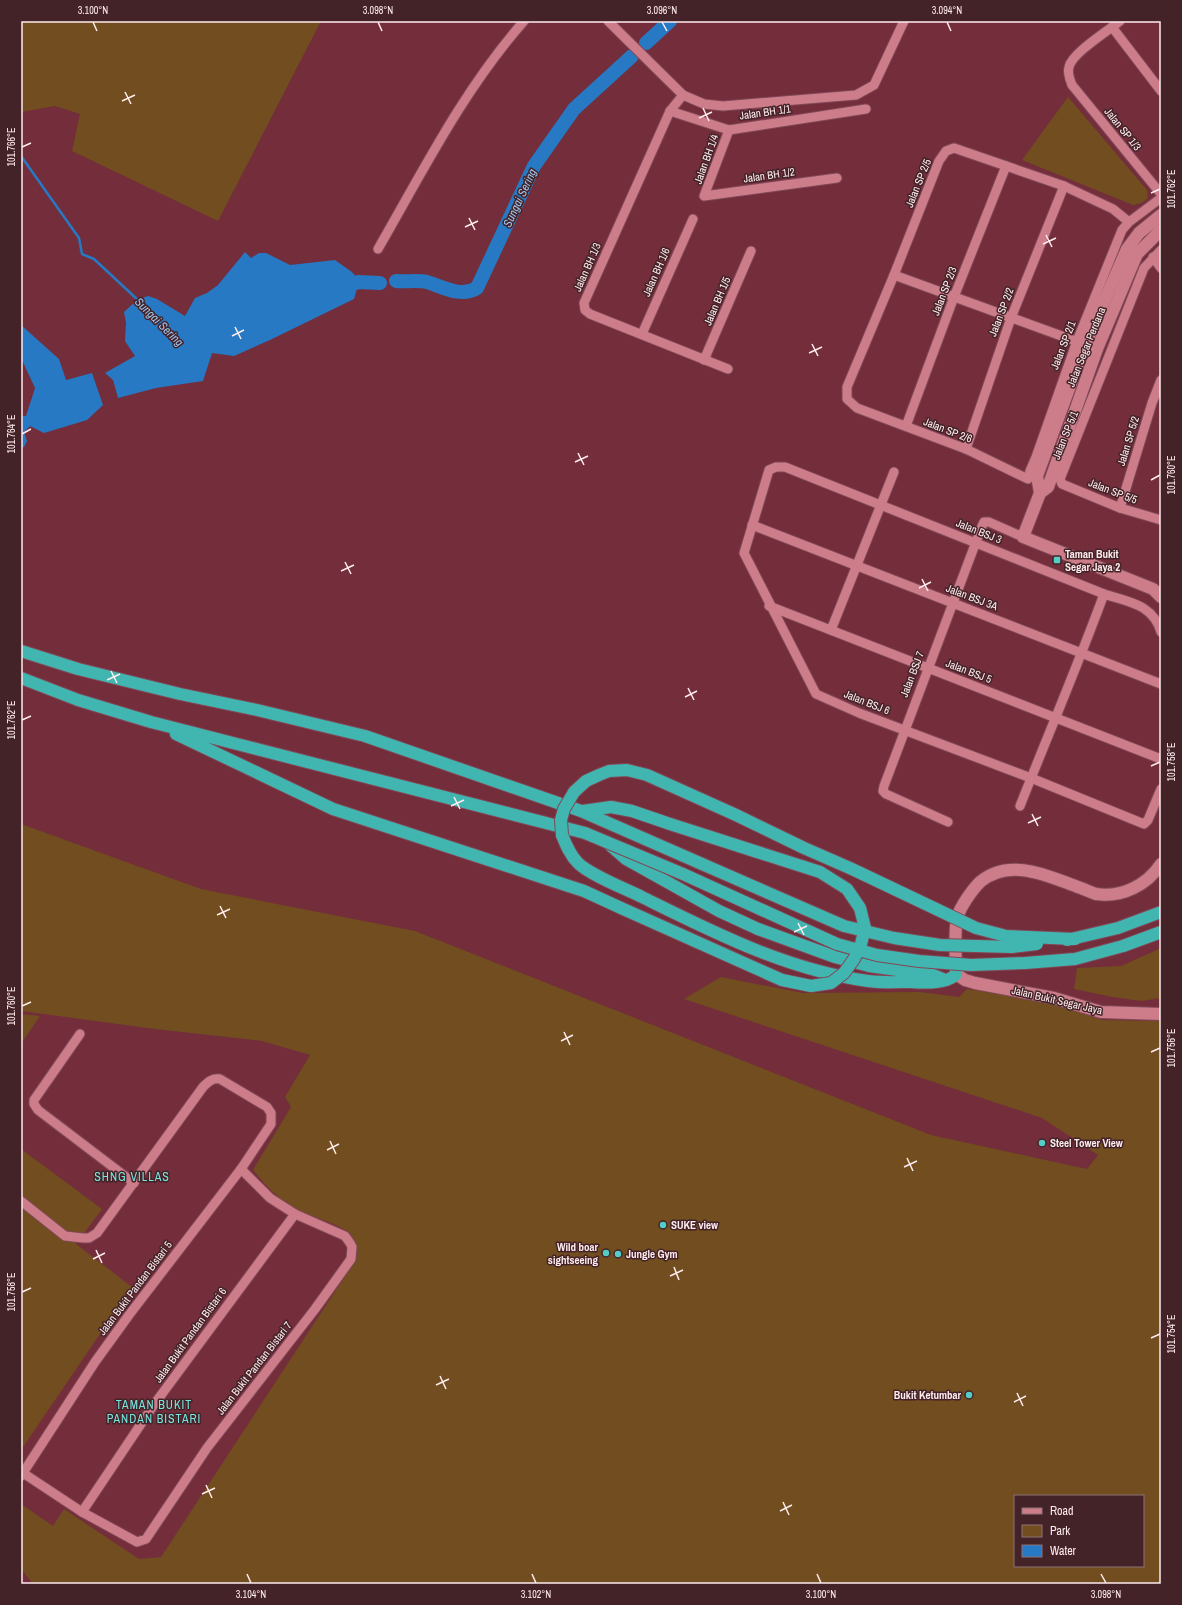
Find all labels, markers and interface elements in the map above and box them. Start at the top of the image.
text: 3.100°N [78,4,108,17]
text: 3.098°N [363,4,393,17]
text: 3.096°N [647,4,677,17]
text: 3.094°N [932,4,962,17]
street label: Jalan BH 1/1 [738,101,792,123]
street label: Jalan SP 1/3 [1102,105,1144,153]
text: 101.766°E [5,127,18,167]
street label: Jalan BH 1/4 [691,132,721,186]
street label: Jalan SP 2/5 [902,157,934,209]
street label: Jalan BH 1/2 [742,164,796,186]
water label: Sungai Sering [499,166,541,230]
text: 101.762°E [1165,169,1178,209]
street label: Jalan BH 1/3 [570,241,604,293]
street label: Jalan BH 1/6 [639,246,673,298]
street label: Jalan SP 2/3 [928,265,960,317]
street label: Jalan BH 1/5 [700,274,734,328]
street label: Jalan SP 2/2 [985,286,1017,338]
water label: Sungai Sering [131,294,187,350]
street label: Jalan Segar Perdana [1064,305,1108,389]
street label: Jalan SP 2/1 [1047,319,1079,371]
street label: Jalan SP 5/1 [1049,409,1081,461]
text: 101.764°E [5,414,18,454]
street label: Jalan SP 2/6 [922,414,974,446]
street label: Jalan SP 5/2 [1114,415,1142,467]
text: 101.760°E [1165,455,1178,495]
street label: Jalan SP 5/5 [1087,475,1139,507]
street label: Jalan BSJ 3 [954,515,1004,547]
place label: Taman Bukit Segar Jaya 2 [1065,547,1120,574]
marker: Taman Bukit Segar Jaya 2 [1052,555,1062,565]
street label: Jalan BSJ 3A [944,581,1001,614]
street label: Jalan BSJ 7 [897,649,927,699]
street label: Jalan BSJ 5 [944,656,994,686]
street label: Jalan BSJ 6 [842,686,892,718]
text: 101.762°E [5,700,18,740]
text: 101.758°E [1165,742,1178,782]
street label: Jalan Bukit Segar Jaya [1010,983,1104,1017]
text: 101.760°E [5,986,18,1026]
text: 101.756°E [1165,1028,1178,1068]
place label: Steel Tower View [1050,1136,1123,1150]
marker: Steel Tower View [1037,1138,1047,1148]
district label: SHNG VILLAS [94,1169,170,1185]
place label: SUKE view [671,1218,718,1232]
marker: SUKE view [658,1220,668,1230]
street label: Jalan Bukit Pandan Bistari 5 [95,1238,175,1338]
place label: Wild boar sightseeing [548,1240,598,1267]
place label: Jungle Gym [626,1247,678,1261]
marker: Wild boar sightseeing [601,1248,611,1258]
marker: Jungle Gym [613,1249,623,1259]
text: 101.758°E [5,1272,18,1312]
street label: Jalan Bukit Pandan Bistari 6 [151,1285,229,1385]
text: 101.754°E [1165,1314,1178,1354]
street label: Jalan Bukit Pandan Bistari 7 [213,1319,295,1417]
place label: Bukit Ketumbar [894,1388,961,1402]
marker: Bukit Ketumbar [964,1390,974,1400]
district label: TAMAN BUKIT PANDAN BISTARI [107,1397,201,1427]
legend [1014,1495,1144,1567]
text: Road [1050,1503,1074,1519]
text: Park [1050,1523,1070,1539]
text: Water [1050,1543,1077,1559]
text: 3.104°N [236,1588,266,1601]
text: 3.102°N [521,1588,551,1601]
text: 3.100°N [806,1588,836,1601]
text: 3.098°N [1091,1588,1121,1601]

